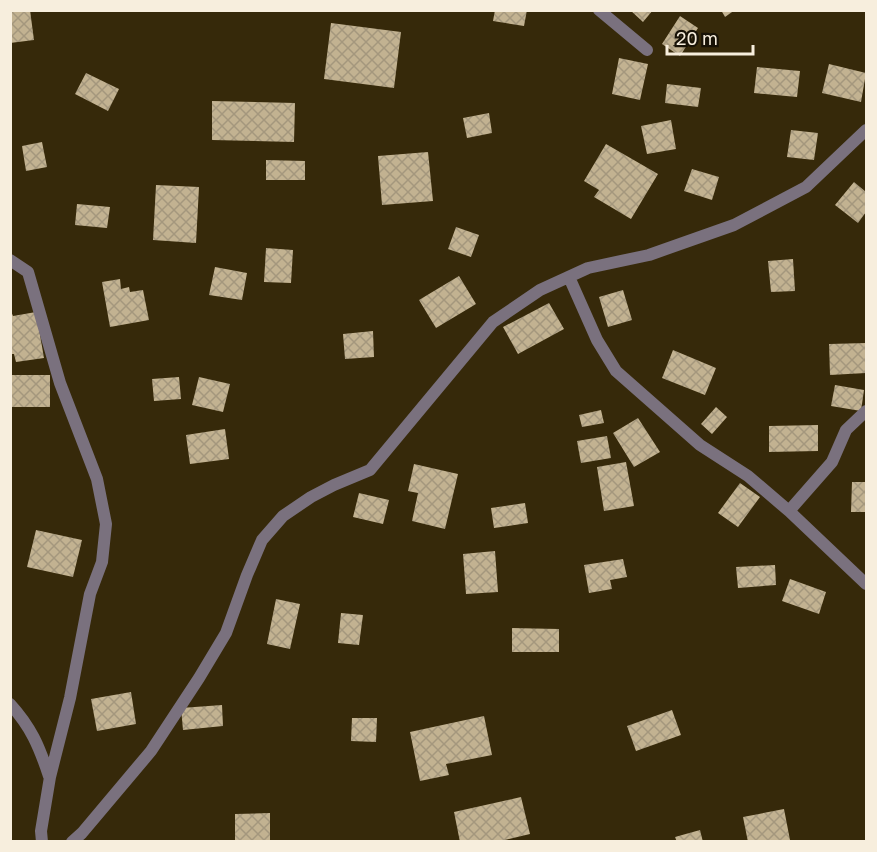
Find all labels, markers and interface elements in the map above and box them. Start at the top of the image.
scale bar [667,18,752,56]
text: 20 m [676,27,718,49]

